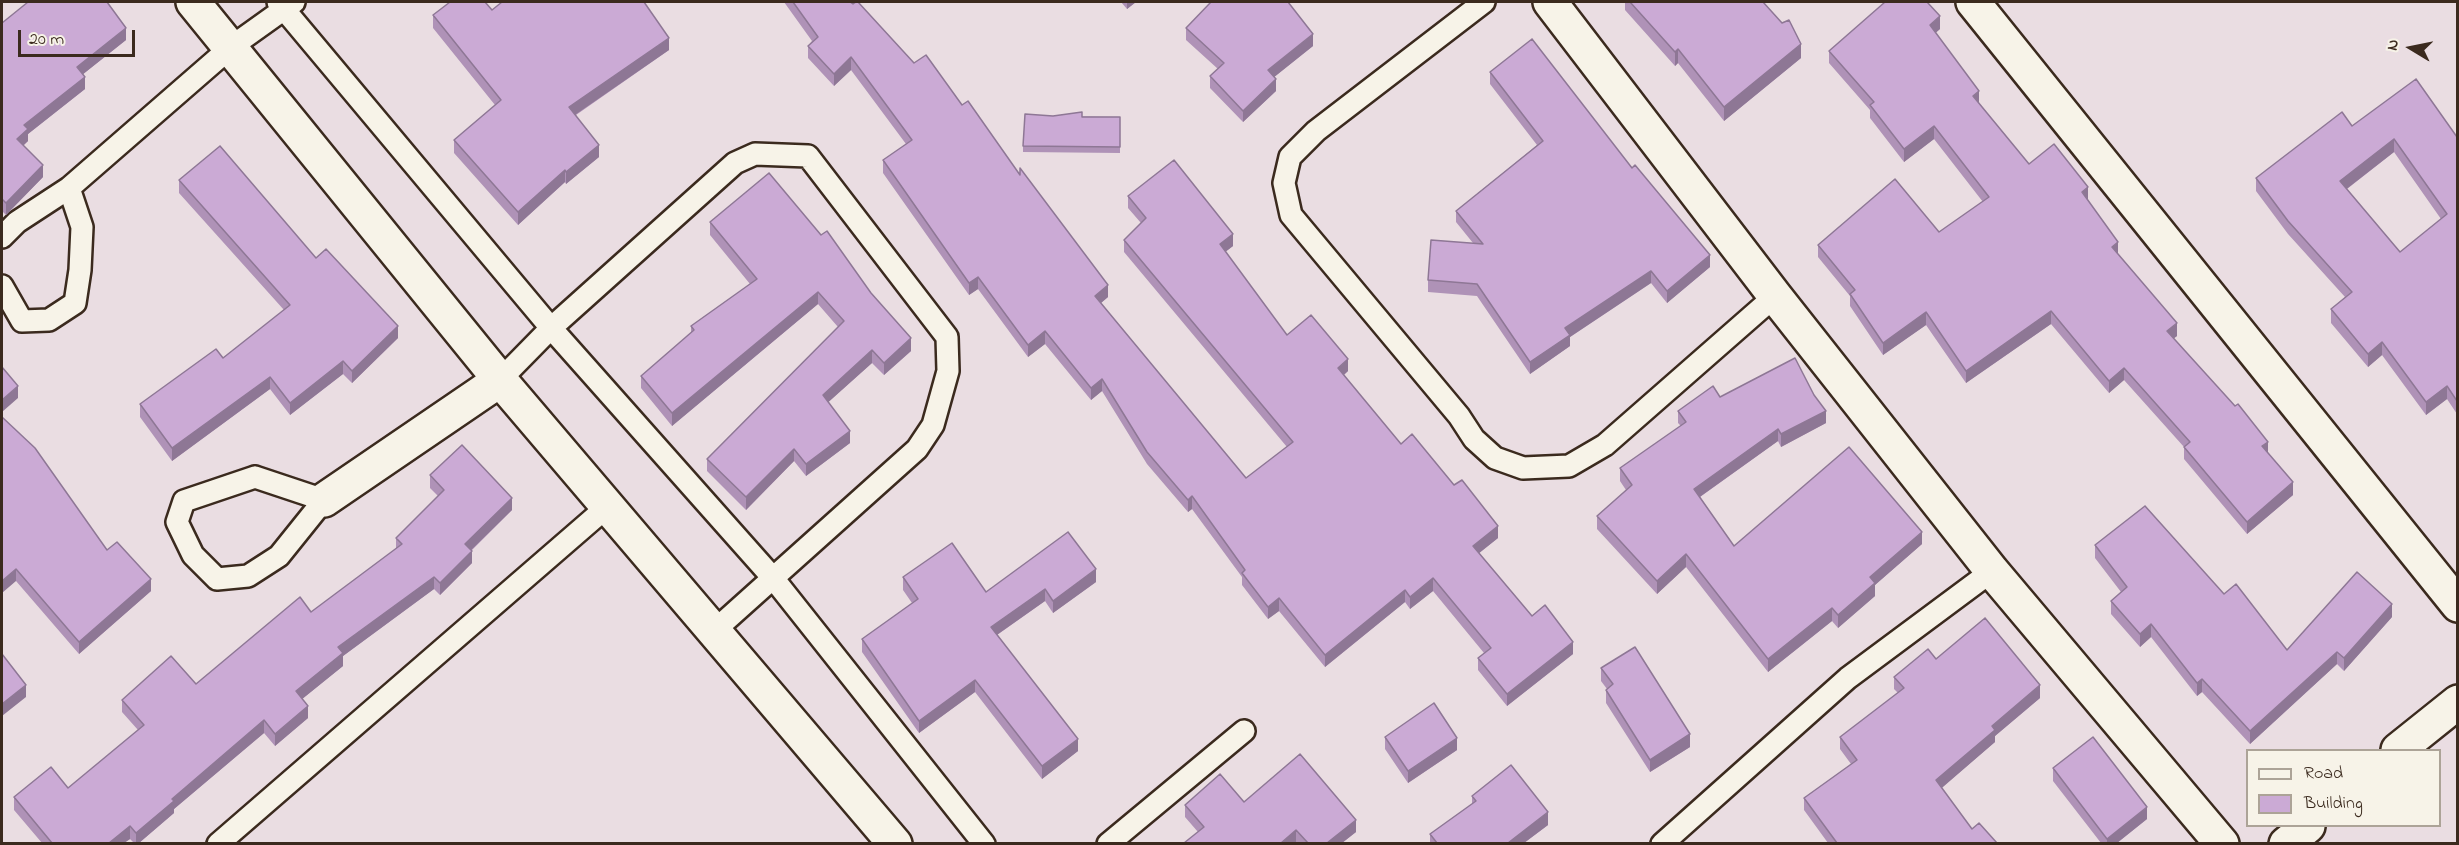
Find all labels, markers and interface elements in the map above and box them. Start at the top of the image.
scale bar [21,18,138,56]
north arrow [2381,18,2441,78]
text: 20 m [29,27,64,53]
text: N [2381,37,2406,52]
legend [2246,749,2441,827]
text: Road [2304,761,2343,787]
text: Building [2304,791,2363,817]

